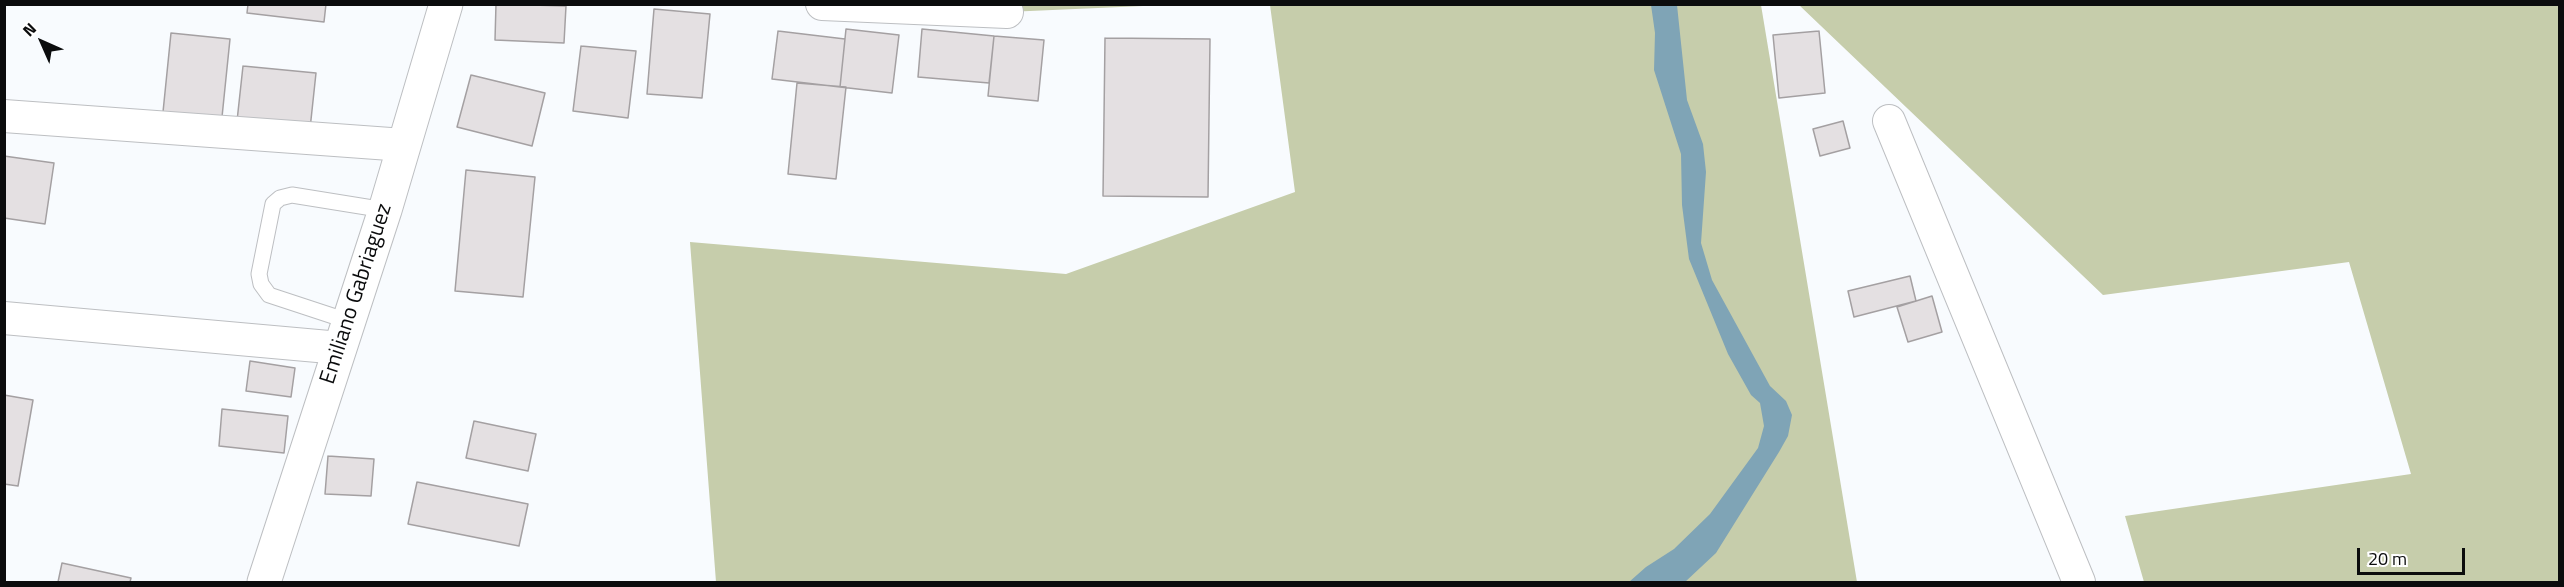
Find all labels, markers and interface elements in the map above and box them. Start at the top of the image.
north arrow [12,12,72,72]
text: N [17,17,42,42]
street label: Emiliano Gabriaguez [315,200,399,388]
scale bar [2360,536,2468,574]
text: 20 m [2368,545,2407,572]

